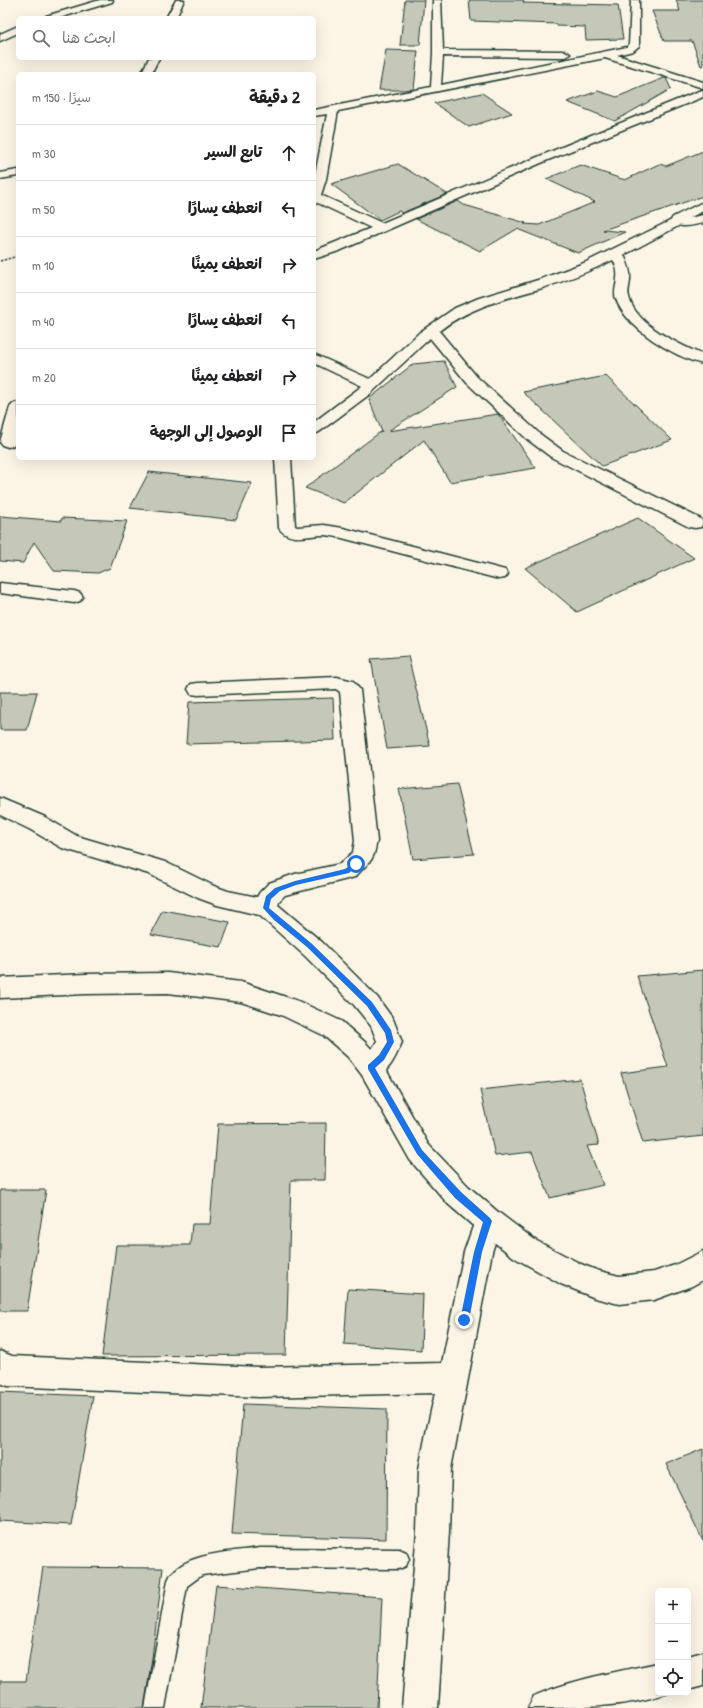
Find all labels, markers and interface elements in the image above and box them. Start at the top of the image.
search box [16,16,316,60]
icon: search [30,27,52,49]
text: ابحث هنا [62,27,116,48]
text: 2 دقيقة [249,85,300,108]
text: سيرًا · 150 m [32,88,91,106]
text: تابع السير [205,141,262,162]
icon: ahead [278,142,300,164]
text: 30 m [32,144,56,162]
text: انعطف يسارًا [188,197,262,218]
icon: left [278,198,300,220]
text: 50 m [32,200,55,218]
text: انعطف يمينًا [192,253,262,274]
icon: right [278,254,300,276]
text: 10 m [32,256,54,274]
text: انعطف يسارًا [188,309,262,330]
icon: left [278,310,300,332]
text: 40 m [32,312,55,330]
text: انعطف يمينًا [192,365,262,386]
icon: right [278,366,300,388]
text: 20 m [32,368,56,386]
text: الوصول إلى الوجهة [150,421,262,442]
icon: arrive [278,422,300,444]
route start [347,855,365,873]
route end [455,1311,473,1329]
map controls [655,1588,691,1696]
button: + [655,1588,691,1624]
button: − [655,1624,691,1660]
button: locate [655,1660,691,1696]

